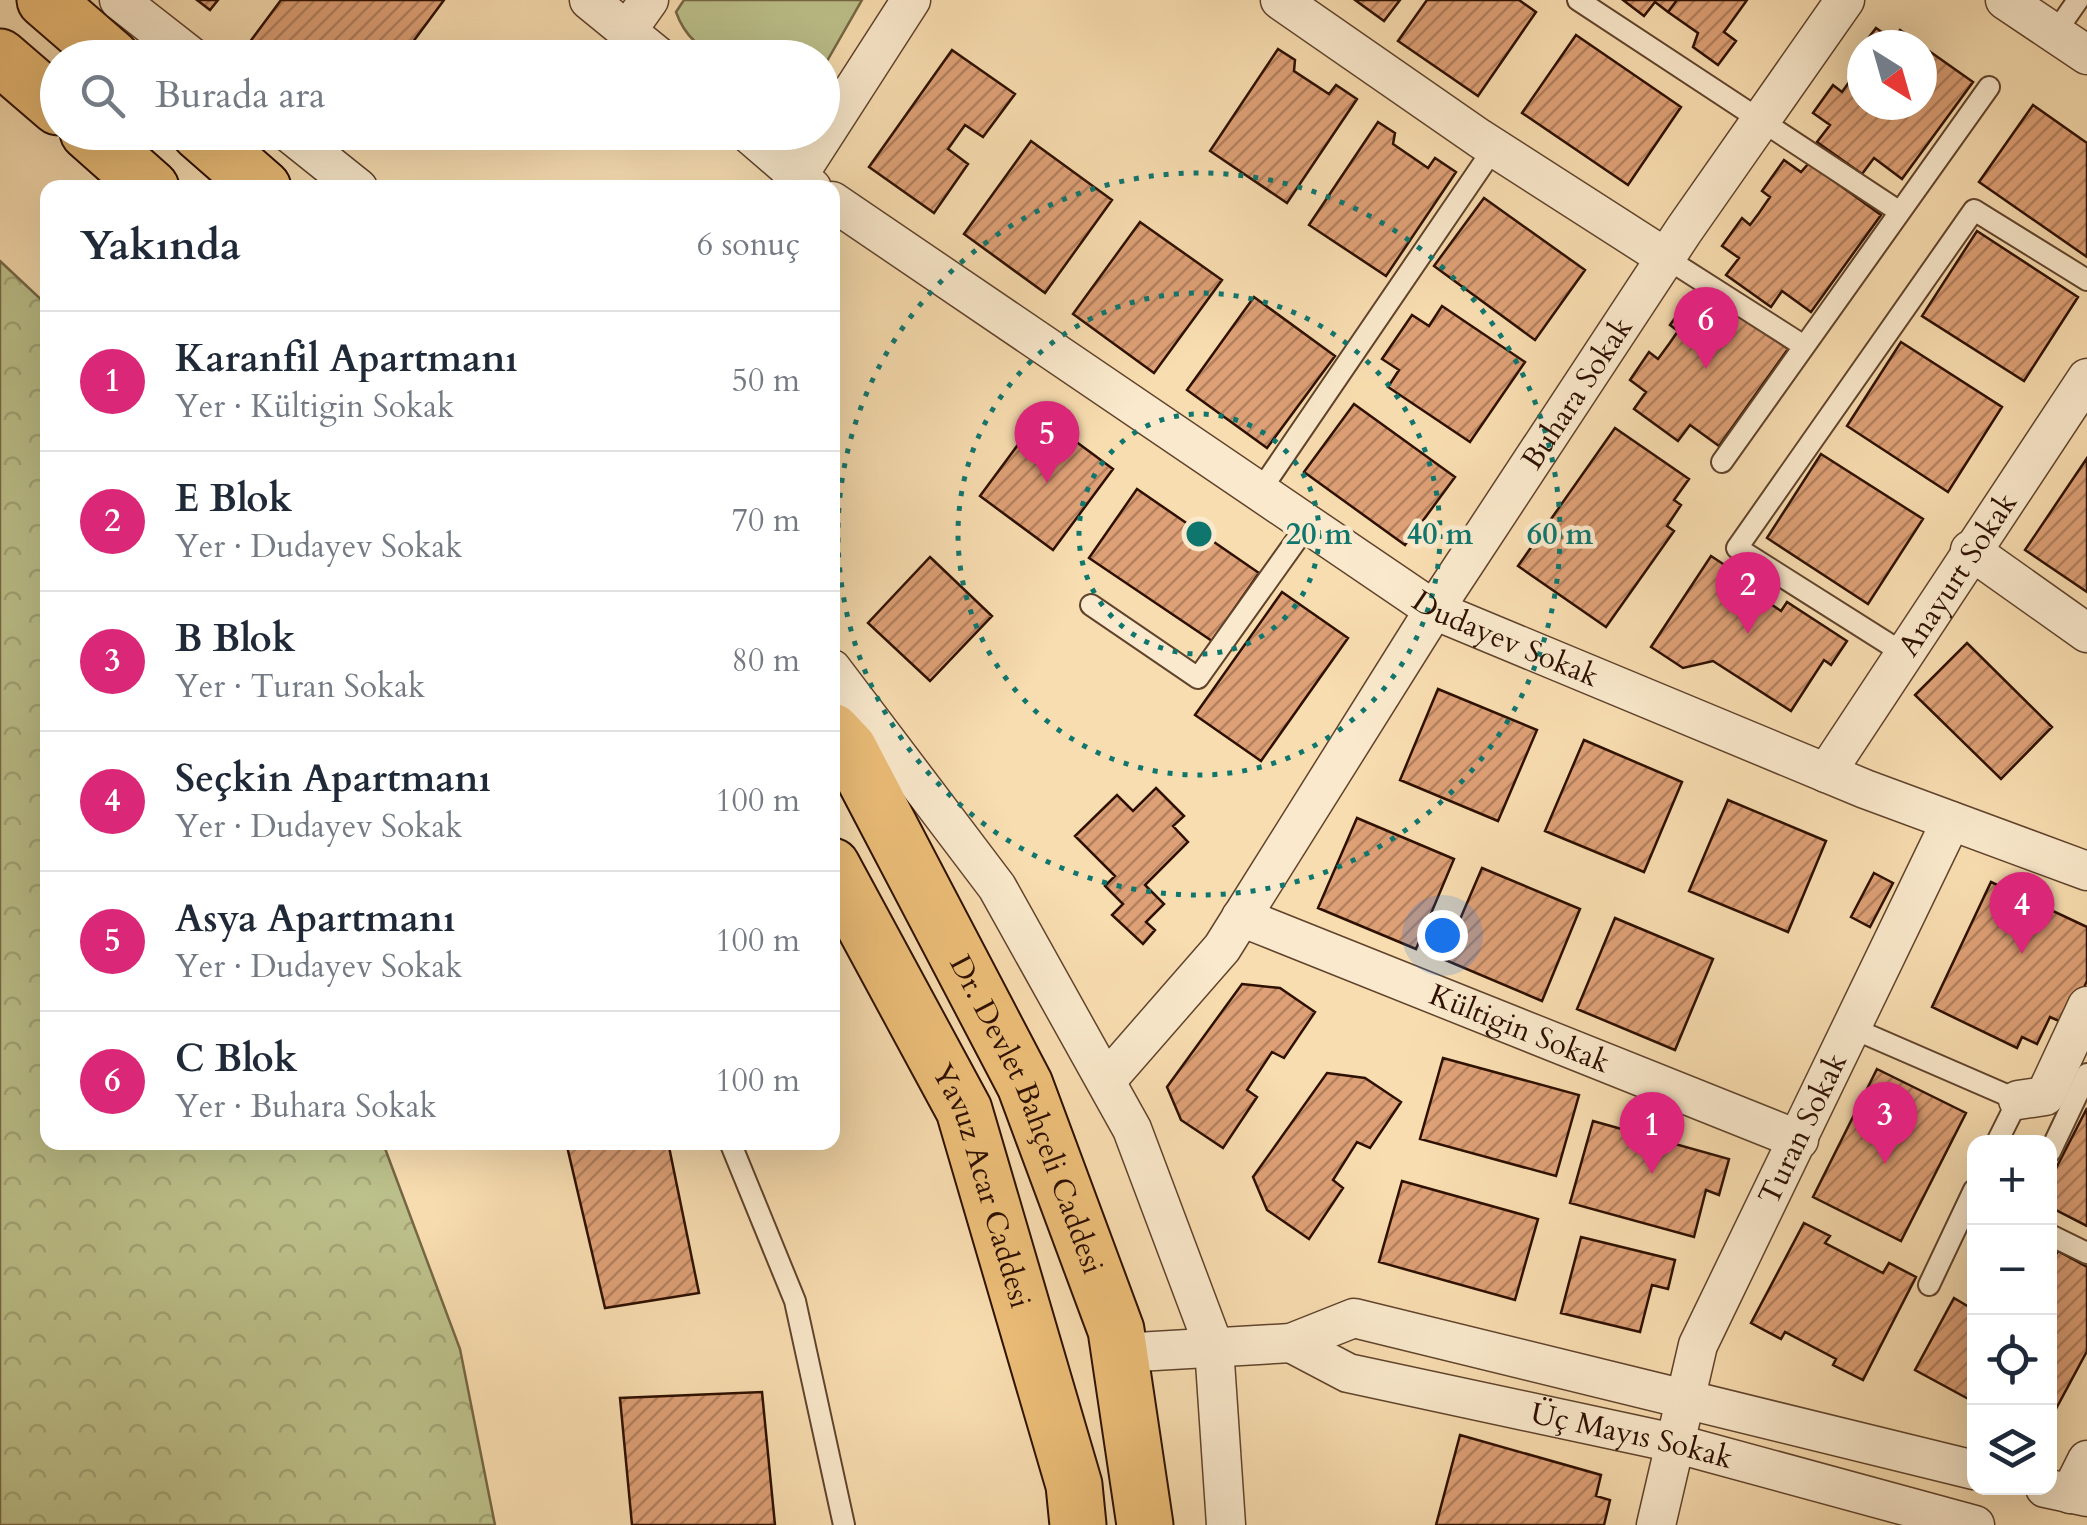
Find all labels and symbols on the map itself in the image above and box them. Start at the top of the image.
north arrow [1847,30,1937,120]
pin: 6 [1674,286,1738,369]
street label: Buhara Sokak [1512,309,1642,478]
pin: 5 [1014,400,1080,483]
street label: Anayurt Sokak [1889,485,2027,665]
text: 20 m [1286,514,1353,555]
text: 40 m [1407,514,1474,555]
text: 60 m [1527,514,1594,555]
centre of rings [1181,516,1217,552]
pin: 2 [1716,552,1780,634]
street label: Dudayev Sokak [1404,581,1605,697]
pin: 4 [1990,872,2054,954]
your location [1417,910,1468,961]
street label: Dr. Devlet Bahçeli Caddesi [939,948,1113,1280]
street label: Kültigin Sokak [1423,974,1616,1083]
street label: Turan Sokak [1749,1046,1857,1212]
street label: Yavuz Acar Caddesi [922,1056,1041,1313]
pin: 3 [1852,1082,1918,1164]
pin: 1 [1620,1092,1684,1174]
street label: Üç Mayıs Sokak [1527,1393,1737,1479]

